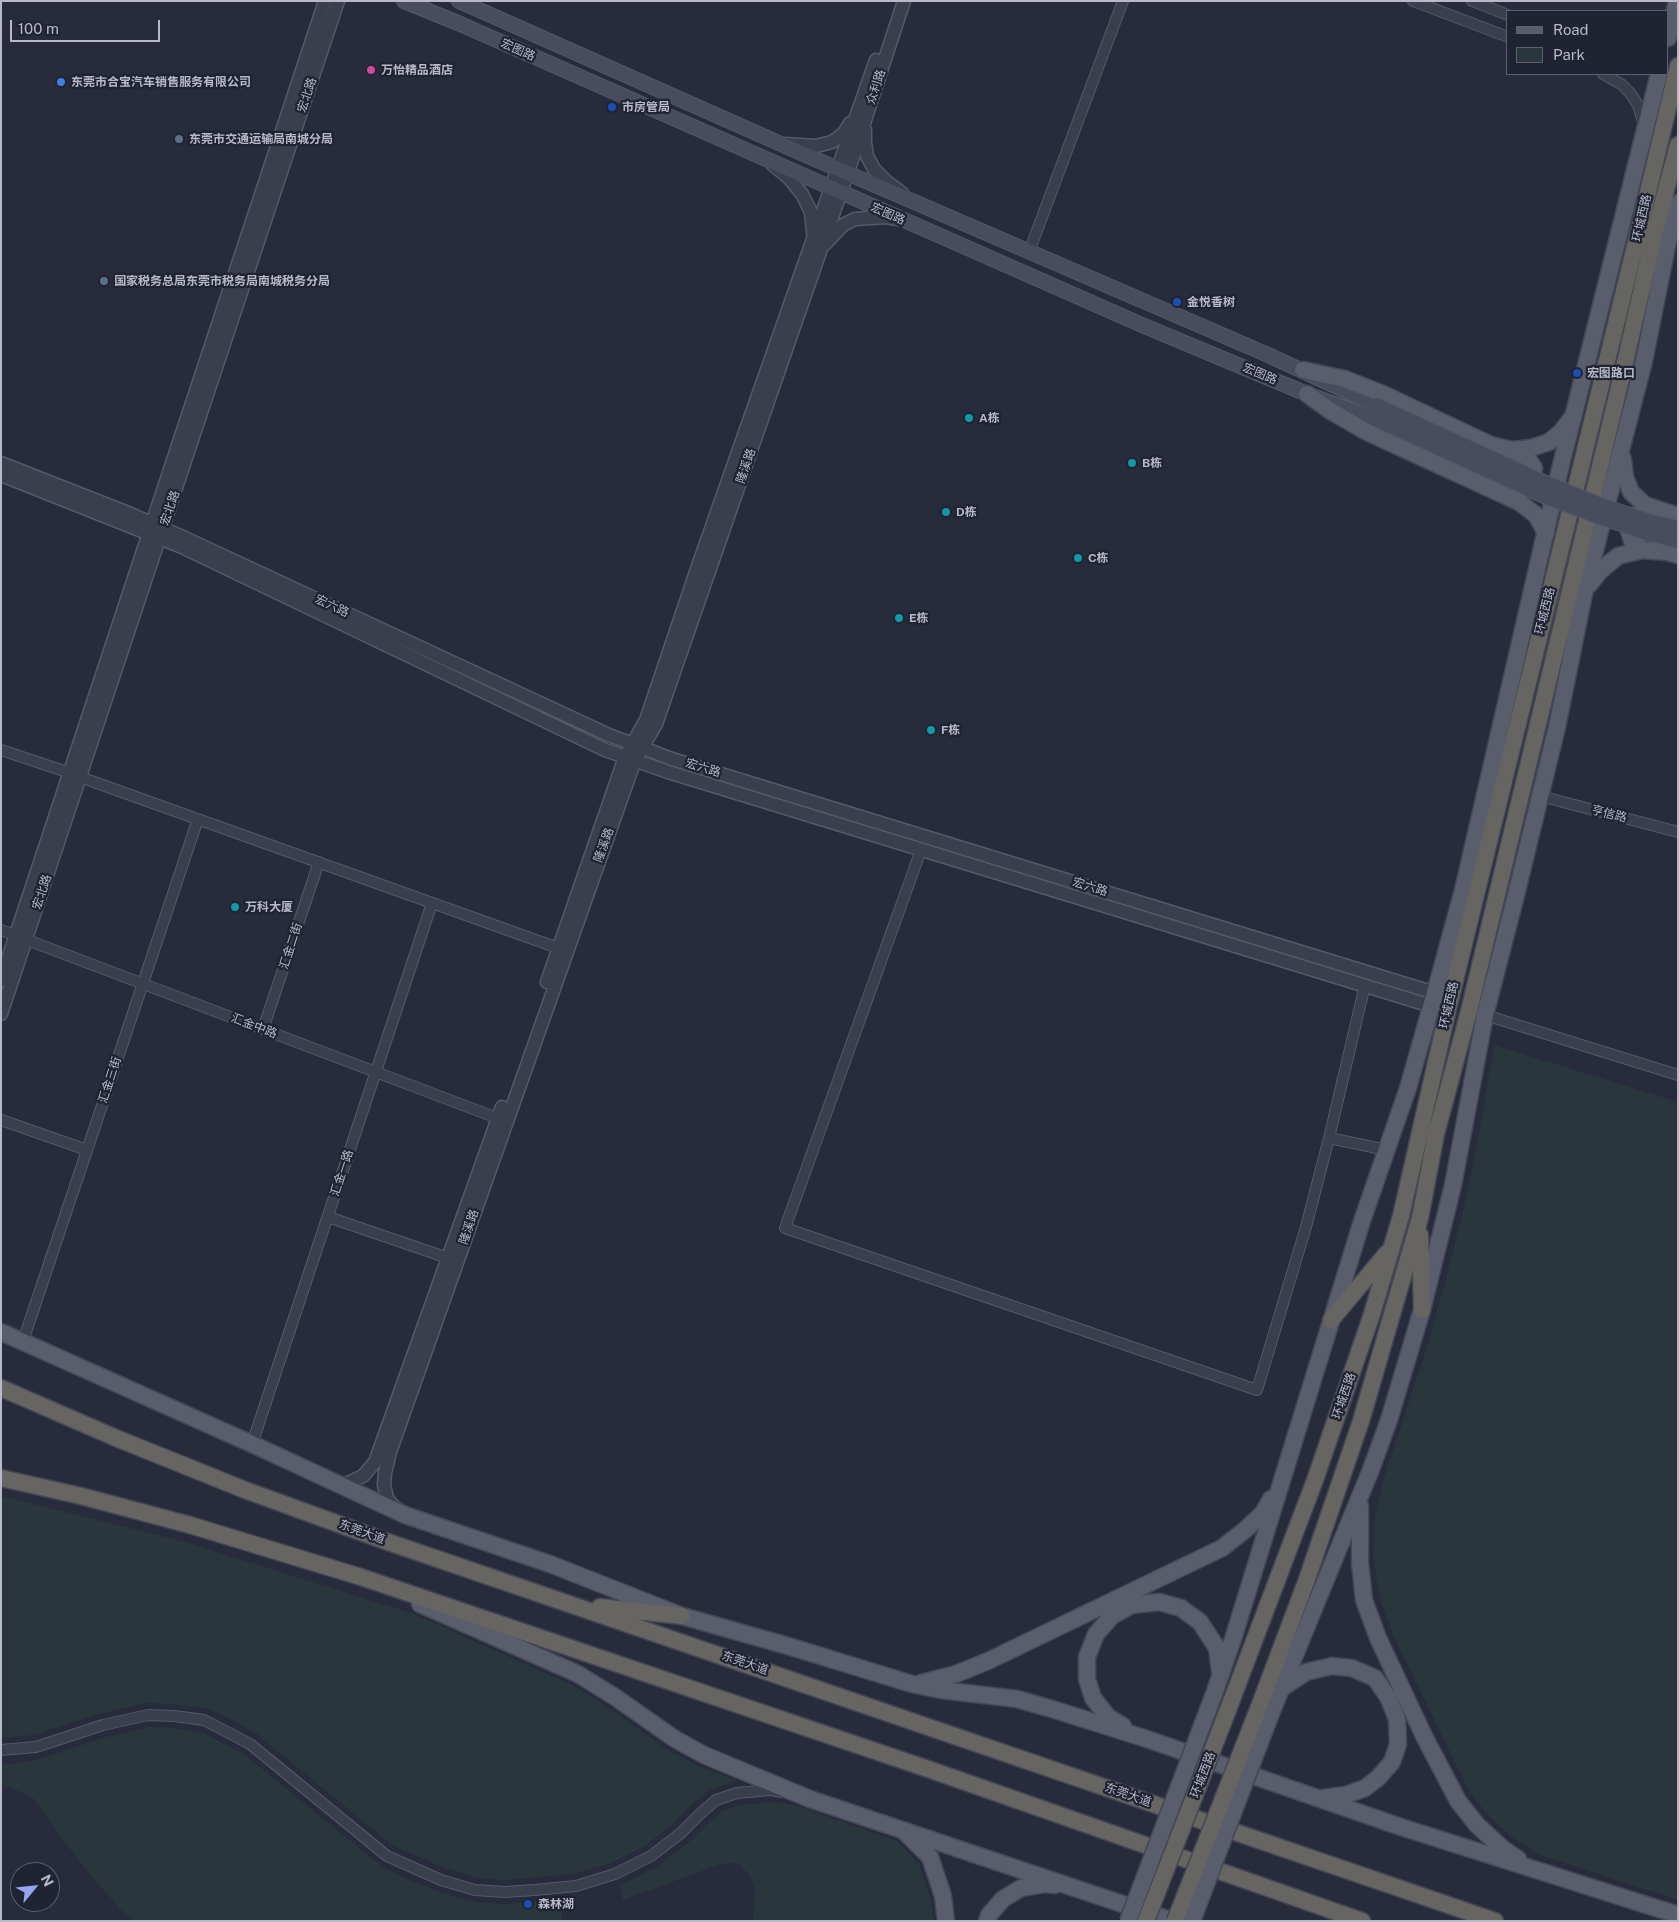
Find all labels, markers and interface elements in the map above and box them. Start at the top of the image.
scale bar [12,10,162,42]
legend [1506,10,1669,75]
text: 100 m [18,20,59,37]
text: Road [1553,21,1589,38]
street label: 宏图路 [499,36,537,64]
text: Park [1553,46,1585,63]
place label: 万怡精品酒店 [381,63,453,77]
marker: 万怡精品酒店 [365,64,377,76]
street label: 众利路 [864,68,888,106]
place label: 东莞市合宝汽车销售服务有限公司 [71,75,251,89]
marker: 东莞市合宝汽车销售服务有限公司 [55,76,67,88]
street label: 宏北路 [295,76,319,114]
place label: 市房管局 [622,100,670,114]
marker: 市房管局 [606,101,618,113]
place label: 东莞市交通运输局南城分局 [189,132,333,146]
marker: 东莞市交通运输局南城分局 [173,133,185,145]
street label: 环城西路 [1630,193,1654,243]
street label: 宏图路 [869,200,907,228]
place label: 国家税务总局东莞市税务局南城税务分局 [114,274,330,288]
marker: 国家税务总局东莞市税务局南城税务分局 [98,275,110,287]
place label: 金悦香树 [1187,295,1235,309]
marker: 金悦香树 [1171,296,1183,308]
street label: 宏图路 [1241,360,1279,388]
place label: 宏图路口 [1587,366,1635,380]
marker: 宏图路口 [1571,367,1583,379]
place label: A栋 [979,411,1000,425]
marker: A栋 [963,412,975,424]
street label: 隆溪路 [733,447,759,485]
place label: B栋 [1142,456,1162,470]
marker: B栋 [1126,457,1138,469]
street label: 宏北路 [157,489,183,527]
place label: D栋 [956,505,977,519]
marker: D栋 [940,506,952,518]
place label: C栋 [1088,551,1109,565]
marker: C栋 [1072,552,1084,564]
street label: 环城西路 [1532,586,1558,636]
street label: 宏六路 [313,592,351,620]
place label: E栋 [909,611,929,625]
marker: E栋 [893,612,905,624]
place label: F栋 [941,723,960,737]
marker: F栋 [925,724,937,736]
street label: 宏六路 [684,756,722,780]
street label: 亨信路 [1590,803,1628,825]
street label: 隆溪路 [591,826,617,864]
street label: 宏北路 [30,873,54,911]
street label: 宏六路 [1071,875,1109,899]
place label: 万科大厦 [245,900,293,914]
marker: 万科大厦 [229,901,241,913]
street label: 汇金二街 [277,921,305,971]
street label: 环城西路 [1437,980,1461,1030]
street label: 汇金中路 [229,1011,279,1041]
street label: 汇金三街 [96,1055,124,1105]
street label: 汇金一路 [328,1148,356,1198]
street label: 隆溪路 [456,1208,482,1246]
street label: 环城西路 [1329,1371,1359,1421]
street label: 东莞大道 [337,1517,387,1547]
street label: 东莞大道 [720,1648,770,1678]
street label: 环城西路 [1188,1750,1218,1800]
street label: 东莞大道 [1103,1780,1153,1810]
north arrow [10,1862,60,1912]
text: N [38,1872,57,1889]
place label: 森林湖 [538,1897,574,1911]
marker: 森林湖 [522,1898,534,1910]

